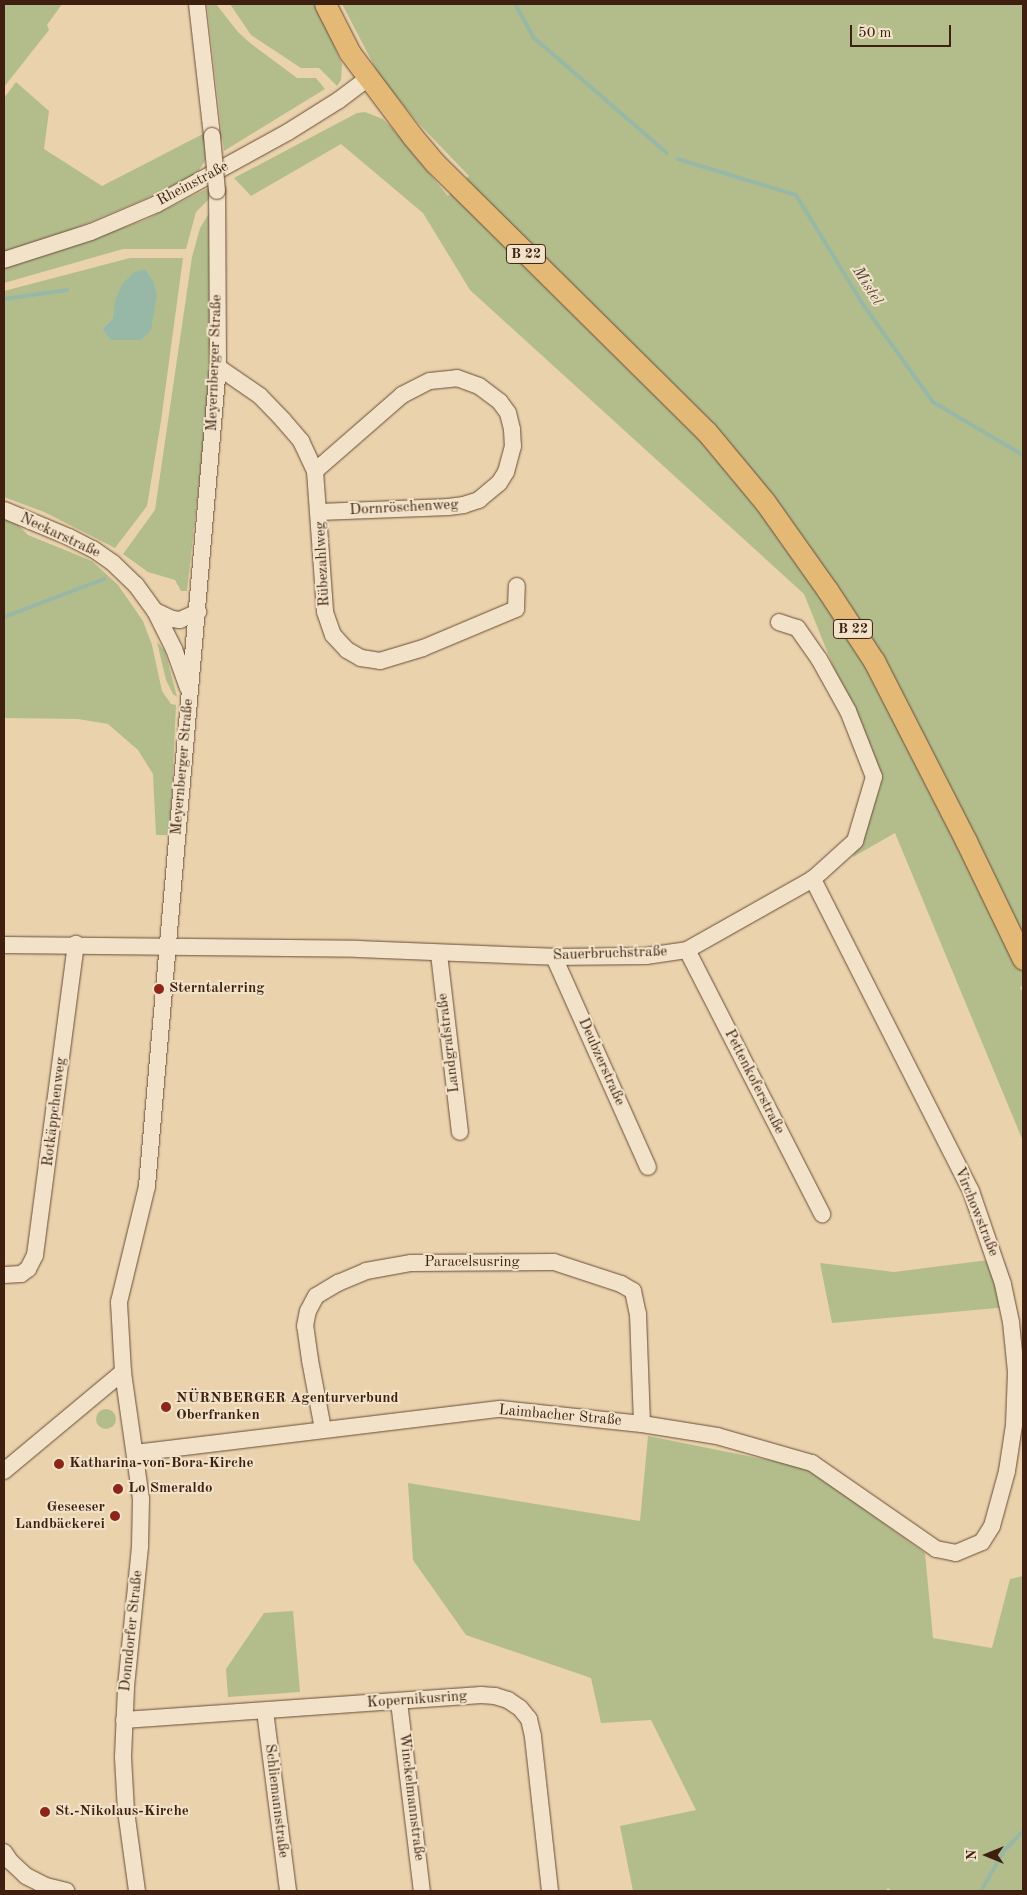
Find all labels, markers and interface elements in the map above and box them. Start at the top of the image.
scale bar [852,15,953,47]
text: 50 m [858,26,892,41]
street label: Rheinstraße [154,158,232,210]
road number: B 22 [505,242,547,266]
water label: Mistel [848,263,886,309]
street label: Meyernberger Straße [204,294,226,432]
street label: Dornröschenweg [349,496,459,520]
street label: Neckarstraße [17,510,103,562]
street label: Rübezahlweg [312,521,334,607]
road number: B 22 [832,618,874,640]
street label: Meyernberger Straße [168,698,198,836]
street label: Sauerbruchstraße [553,943,667,965]
place label: Sterntalerring [169,980,265,998]
marker: Sterntalerring [153,983,165,995]
street label: Landgrafstraße [434,992,464,1094]
street label: Deubzerstraße [574,1015,628,1109]
street label: Pettenkoferstraße [720,1027,788,1137]
street label: Rotkäppchenweg [39,1056,71,1168]
street label: Virchowstraße [950,1165,1002,1259]
street label: Paracelsusring [424,1254,520,1272]
place label: NÜRNBERGER Agenturverbund Oberfranken [176,1389,399,1424]
marker: NÜRNBERGER Agenturverbund Oberfranken [160,1401,172,1413]
street label: Laimbacher Straße [498,1402,622,1430]
place label: Katharina-von-Bora-Kirche [69,1455,254,1473]
marker: Katharina-von-Bora-Kirche [53,1458,65,1470]
place label: Lo Smeraldo [128,1480,213,1498]
marker: Lo Smeraldo [112,1483,124,1495]
place label: Geseeser Landbäckerei [15,1498,105,1533]
marker: Geseeser Landbäckerei [109,1510,121,1522]
street label: Donndorfer Straße [117,1569,147,1693]
street label: Kopernikusring [366,1688,468,1712]
street label: Winckelmannstraße [394,1732,428,1862]
street label: Schliemannstraße [260,1743,292,1859]
place label: St.-Nikolaus-Kirche [55,1803,189,1821]
marker: St.-Nikolaus-Kirche [39,1806,51,1818]
north arrow [962,1830,1012,1880]
text: N [965,1850,979,1860]

